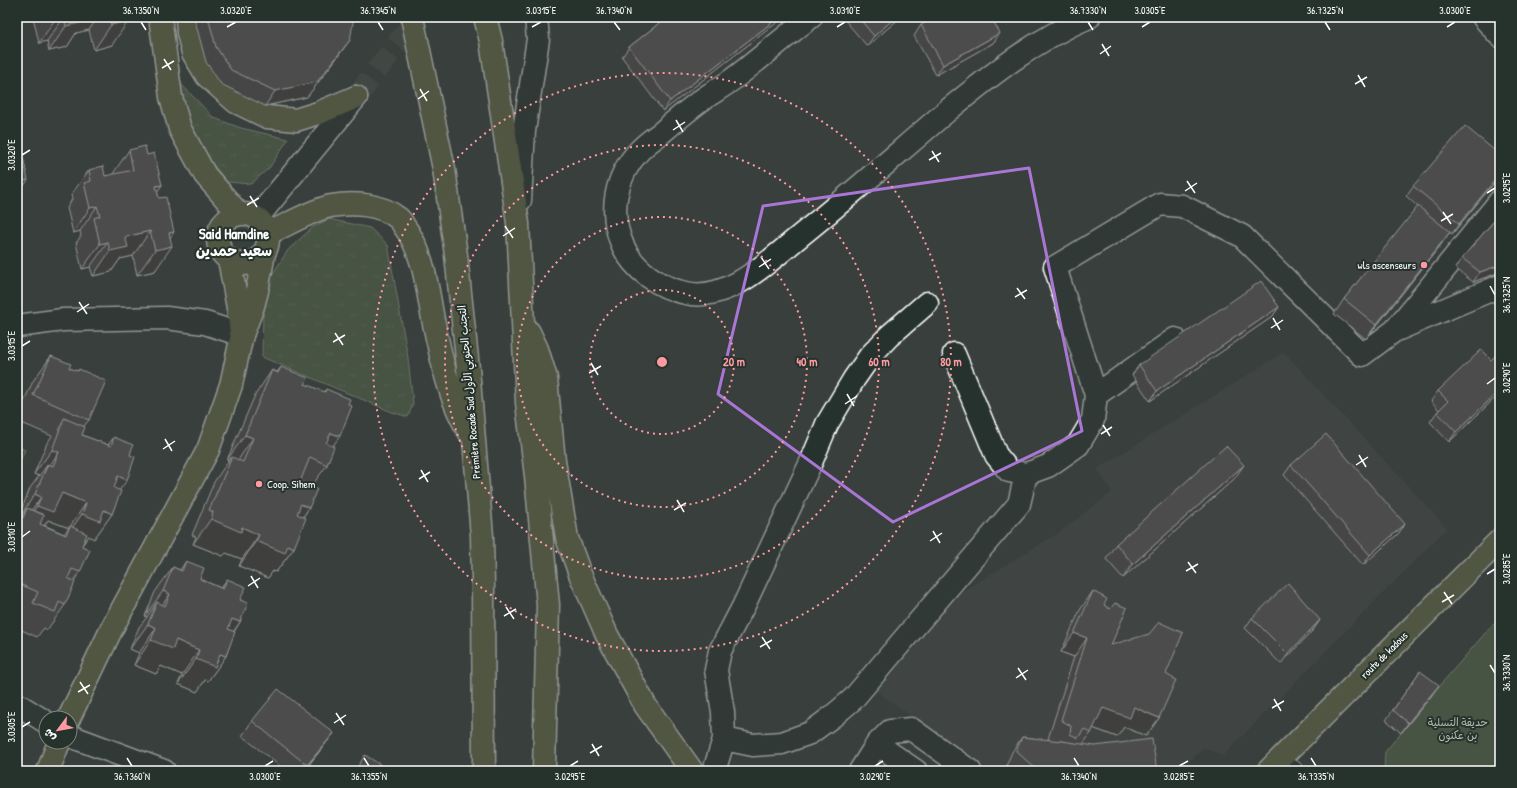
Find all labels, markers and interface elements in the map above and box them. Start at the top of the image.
text: 36.7350°N [123,4,159,17]
text: 3.0320°E [220,4,252,17]
text: 36.7345°N [360,4,396,17]
text: 3.0315°E [526,4,557,17]
text: 36.7340°N [596,4,632,17]
text: 3.0310°E [830,4,861,17]
text: 36.7330°N [1070,4,1106,17]
text: 3.0305°E [1134,4,1166,17]
text: 36.7325°N [1307,4,1343,17]
text: 3.0300°E [1439,4,1471,17]
text: 3.0320°E [5,139,18,171]
text: 3.0295°E [1500,172,1513,203]
district label: Said Hamdine سعيد حمدين [196,223,272,261]
place label: wls ascenseurs [1358,258,1416,272]
marker: wls ascenseurs [1419,260,1429,270]
text: 36.7325°N [1500,277,1513,313]
street label: Première Rocade Sud التجنب الجنوبي الأول [454,304,488,479]
text: 3.0315°E [5,330,18,361]
text: 20 m [723,353,745,370]
text: 40 m [797,353,817,370]
text: 60 m [868,353,890,370]
text: 80 m [940,353,962,370]
centre of rings [655,355,669,369]
text: 3.0290°E [1500,362,1513,393]
place label: Coop. Sihem [267,477,316,491]
marker: Coop. Sihem [254,479,264,489]
text: 3.0310°E [5,521,18,552]
text: 3.0285°E [1500,553,1513,585]
street label: route de kadous [1357,628,1411,682]
text: 36.7330°N [1500,655,1513,691]
north arrow [38,710,78,750]
text: 3.0305°E [5,711,18,743]
park label: حديقة التسلية بن عكنون [1428,715,1488,743]
text: ش [40,726,59,744]
text: 36.7360°N [114,770,150,783]
text: 3.0300°E [249,770,281,783]
text: 36.7355°N [351,770,387,783]
text: 3.0295°E [555,770,586,783]
text: 3.0290°E [860,770,891,783]
text: 36.7340°N [1061,770,1097,783]
text: 3.0285°E [1163,770,1195,783]
text: 36.7335°N [1298,770,1334,783]

